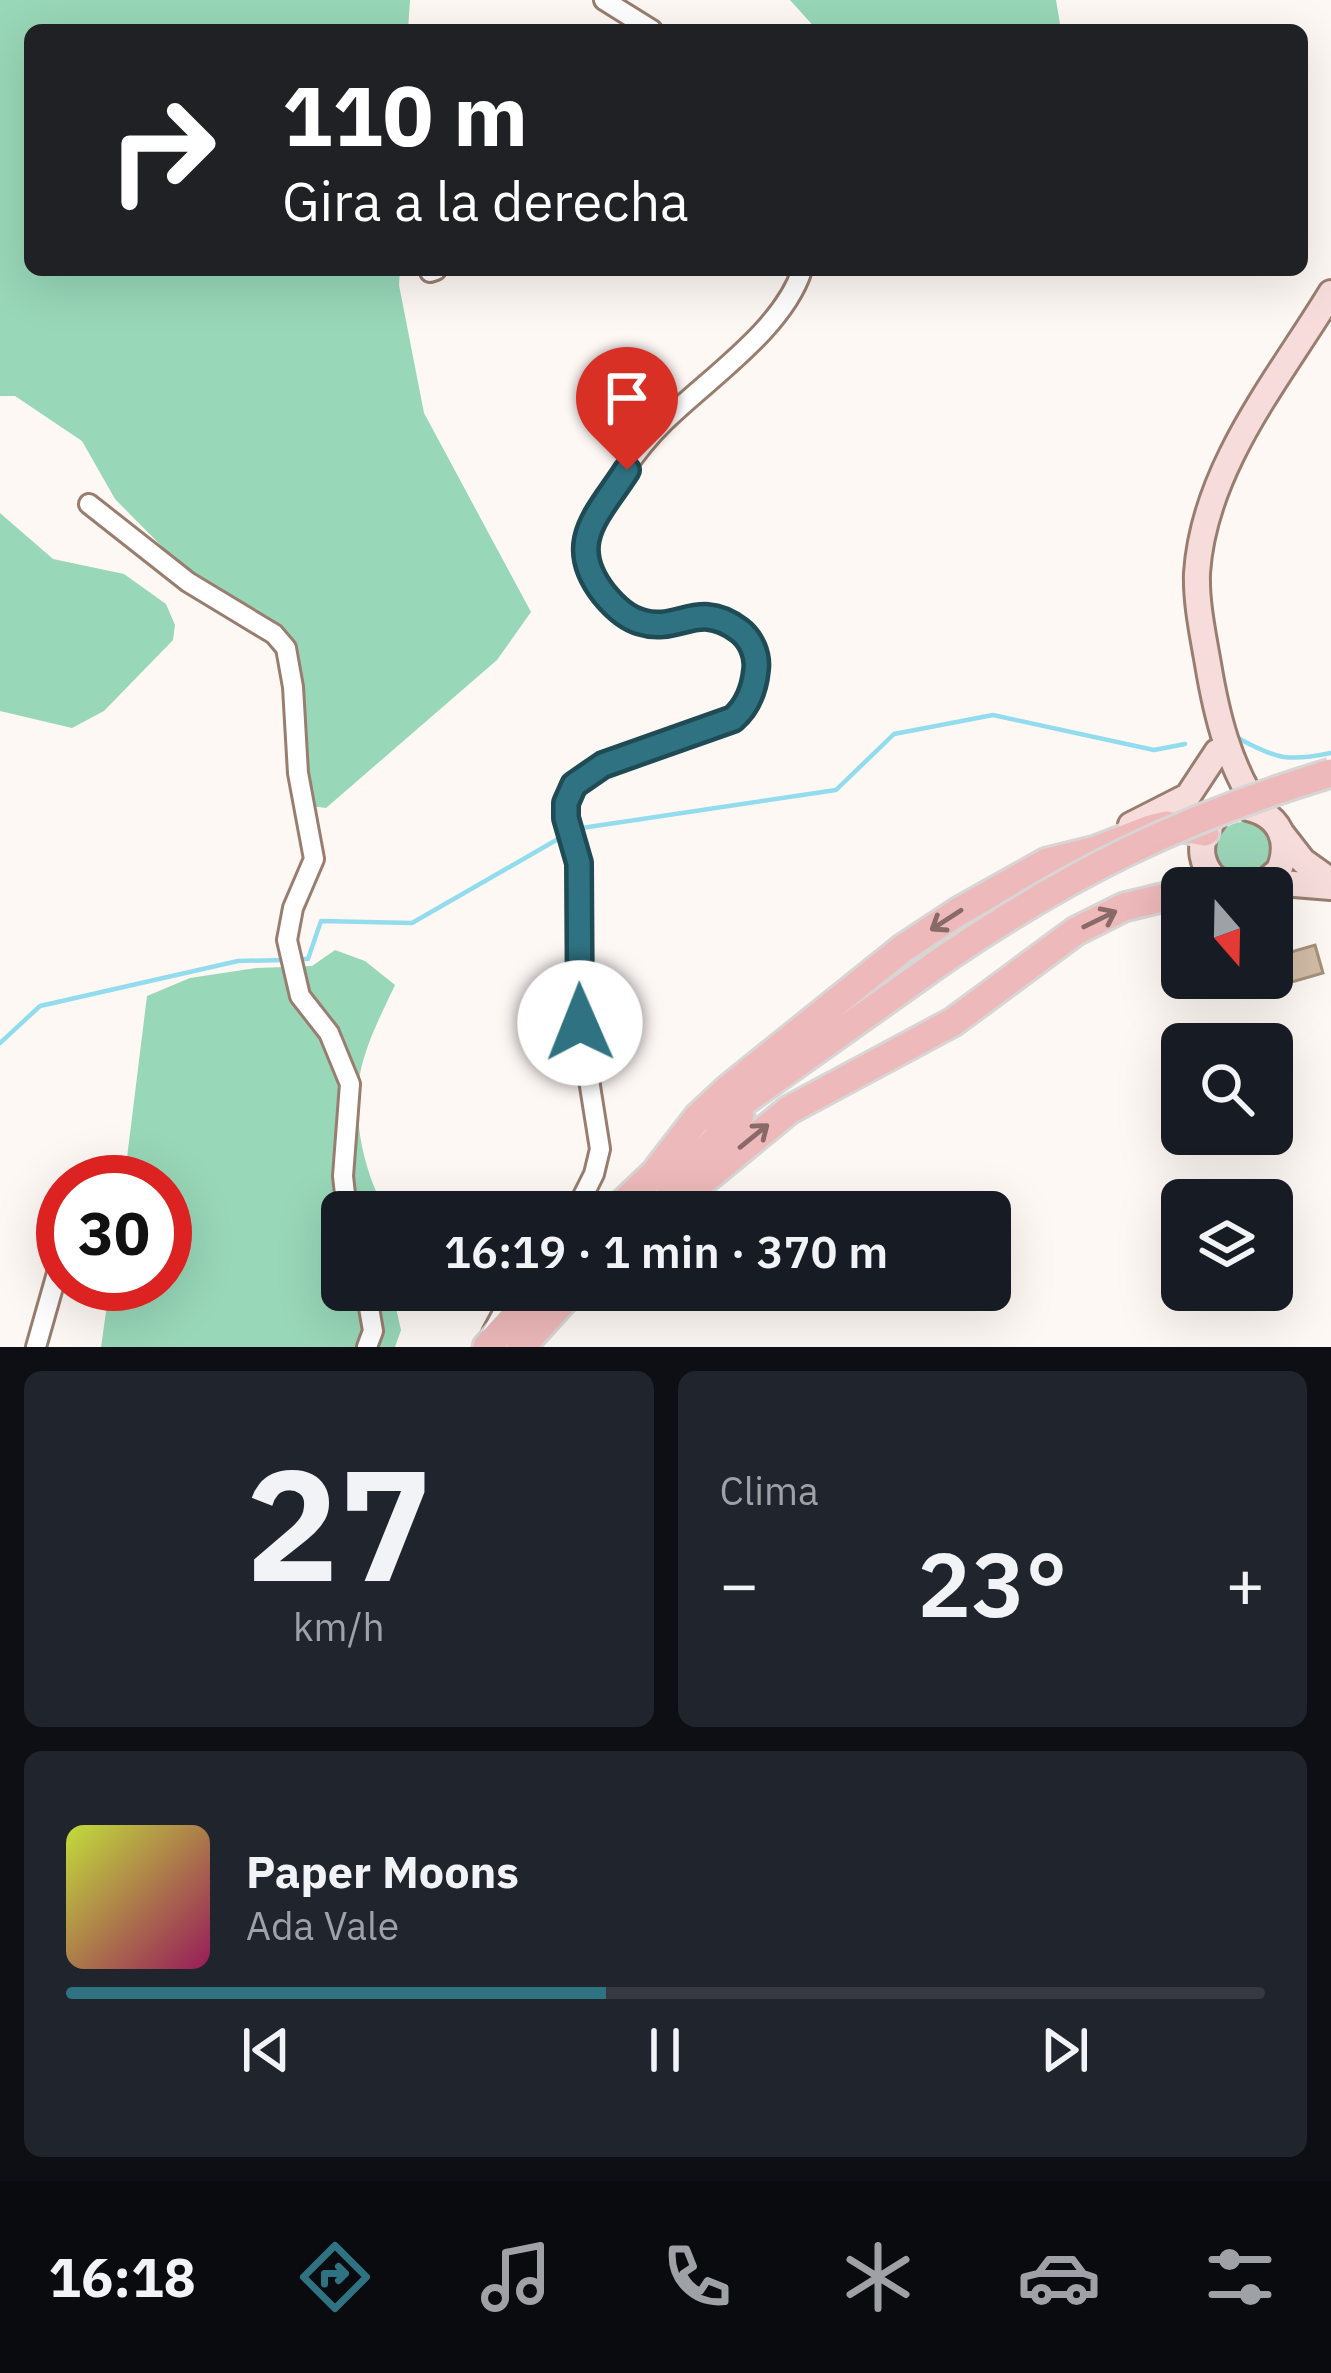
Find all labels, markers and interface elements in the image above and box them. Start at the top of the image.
text: 110 m [282,60,528,169]
icon: right [84,72,240,228]
text: Gira a la derecha [282,166,689,236]
pin [576,347,678,470]
icon: arrive [594,365,660,431]
north arrow [1161,867,1293,999]
map controls [1161,867,1293,1311]
one-way arrow [1082,906,1117,929]
one-way arrow [929,908,963,933]
position arrow [517,960,643,1086]
button: search [1161,1023,1293,1155]
one-way arrow [738,1123,770,1150]
speed limit sign: 30 [36,1155,192,1311]
button: layers [1161,1179,1293,1311]
text: 16:19 · 1 min · 370 m [444,1222,888,1280]
text: 27 [245,1421,432,1624]
text: Clima [720,1465,819,1516]
text: 23° [917,1525,1067,1642]
text: − [720,1540,759,1626]
text: + [1225,1540,1265,1626]
text: km/h [293,1601,385,1652]
text: Paper Moons [246,1842,519,1900]
text: Ada Vale [246,1900,399,1951]
icon: previous [233,2017,299,2083]
icon: pause [632,2017,698,2083]
icon: next [1032,2017,1098,2083]
icon: directions [293,2235,377,2319]
icon: music [474,2235,558,2319]
icon: phone [655,2235,739,2319]
icon: climate [836,2235,920,2319]
icon: car [1017,2235,1101,2319]
icon: filters [1198,2235,1282,2319]
text: 16:18 [49,2242,196,2312]

